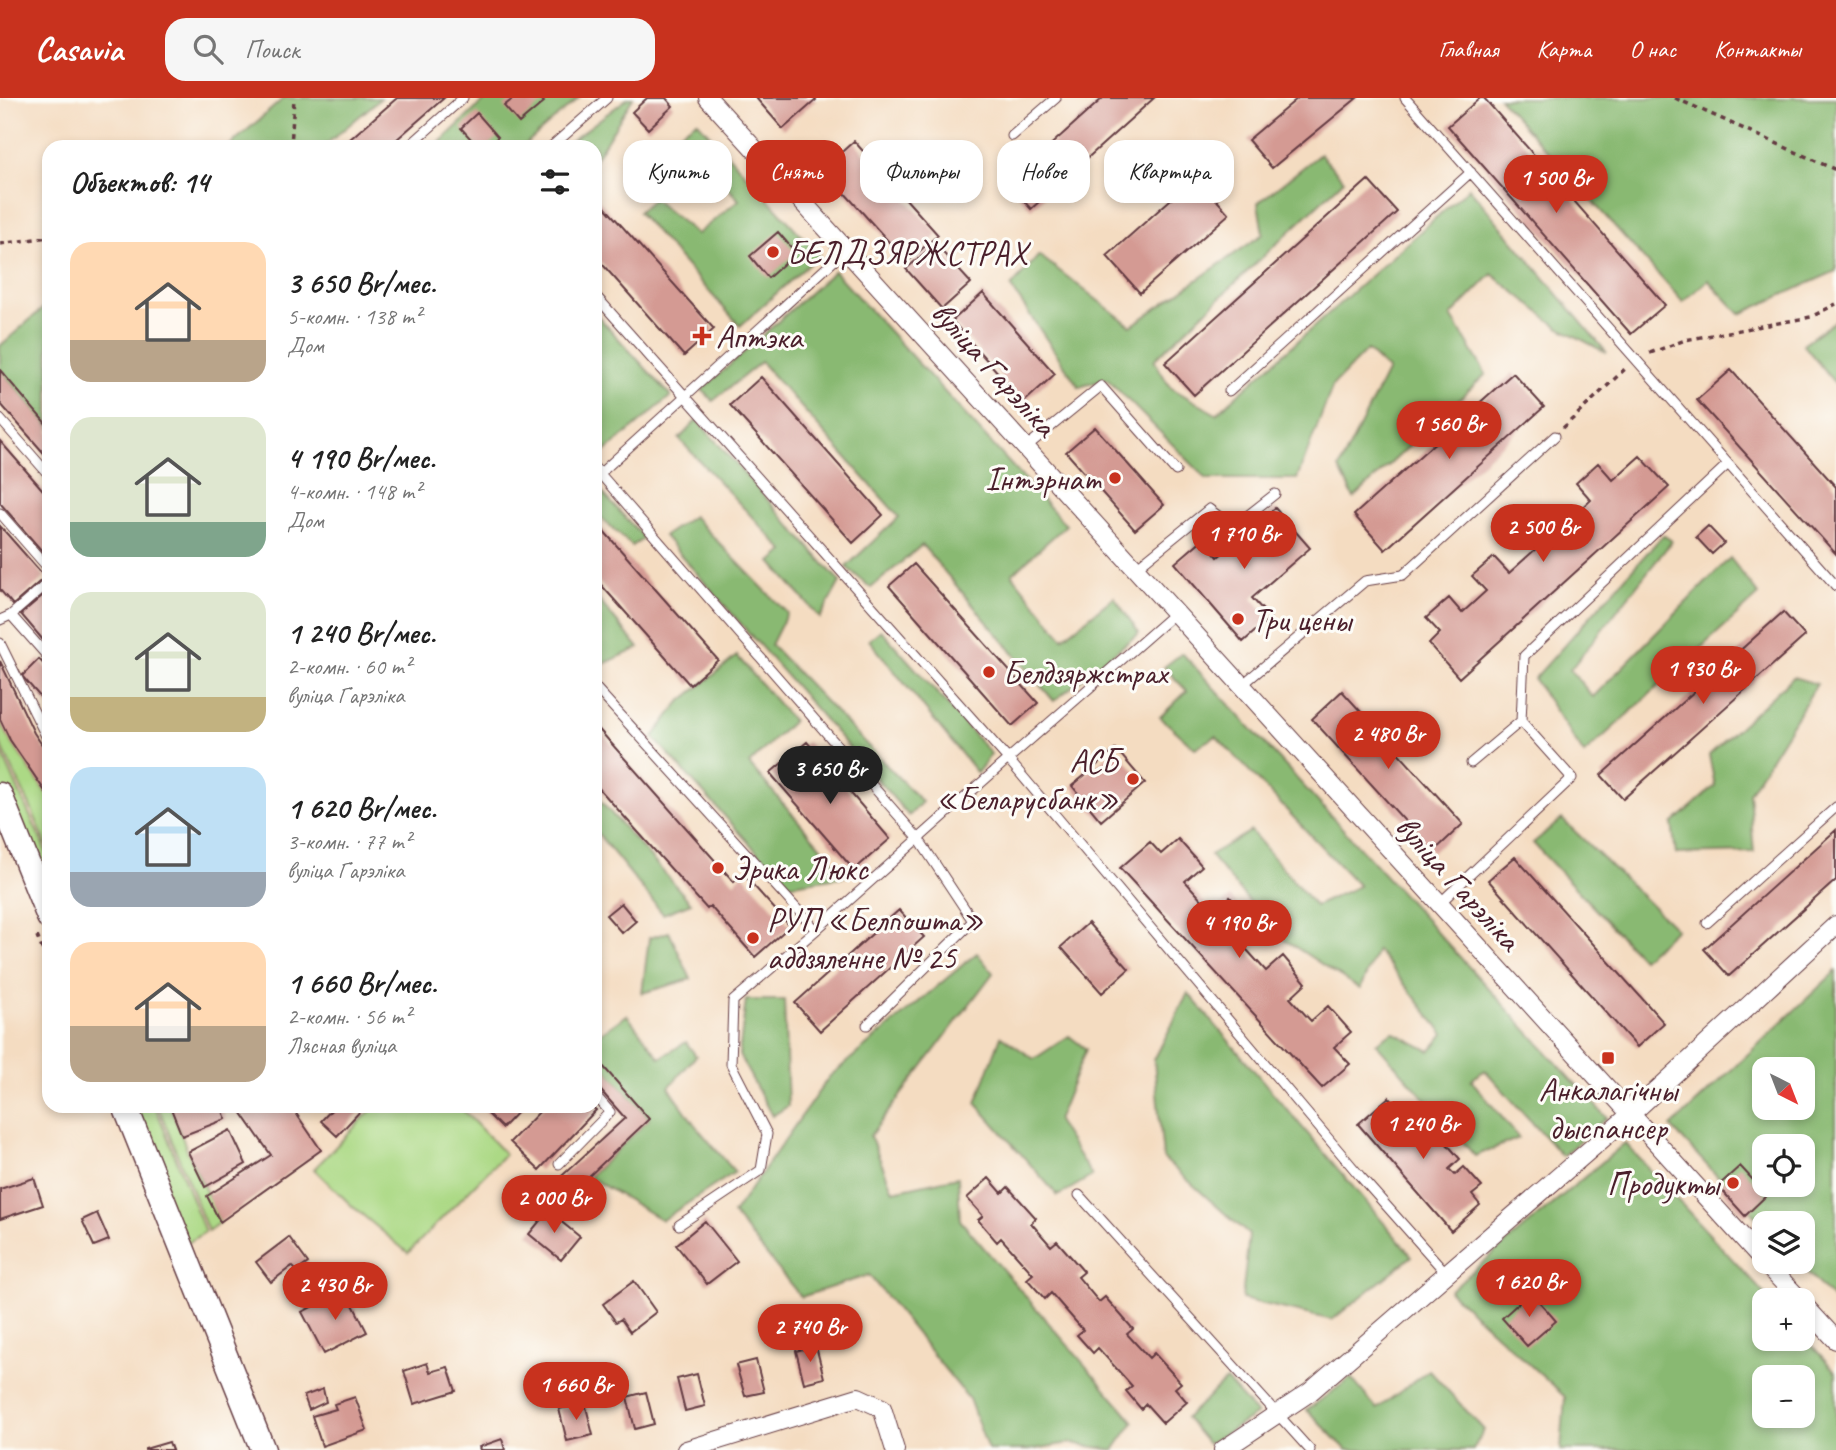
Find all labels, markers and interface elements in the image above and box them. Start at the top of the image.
search box [165,18,655,81]
text: Casavia [35,28,123,70]
icon: search [189,30,227,68]
text: Поиск [245,33,300,66]
text: Главная [1438,34,1499,64]
text: Карта [1537,34,1591,64]
text: О нас [1629,34,1676,64]
text: Контакты [1714,34,1801,64]
chip: Купить [623,140,732,203]
chip: Снять [746,140,846,203]
chip: Фильтры [860,140,983,203]
chip: Новое [997,140,1090,203]
chip: Квартира [1104,140,1234,203]
pin: 1 500 Br [1484,156,1628,215]
text: Объектов: 14 [70,163,209,201]
icon: filters [536,163,574,201]
text: 1 500 Br [1520,163,1592,192]
place label: БЕЛДЗЯРЖСТРАХ [787,232,1031,274]
marker: БЕЛДЗЯРЖСТРАХ [765,244,781,260]
text: 3 650 Br/мес. [287,264,436,302]
icon: home [126,270,210,354]
street label: вуліца Гарэліка [922,292,1068,447]
text: 5-комн. · 138 m² [287,302,421,331]
place label: Аптэка [716,316,805,358]
marker: Аптэка [694,328,710,344]
text: Дом [287,331,324,360]
pin: 1 560 Br [1377,402,1521,461]
text: 1 560 Br [1413,409,1485,438]
text: 4 190 Br/мес. [287,439,435,477]
icon: home [126,445,210,529]
place label: Інтэрнат [985,458,1103,500]
marker: Інтэрнат [1107,470,1123,486]
text: 4-комн. · 148 m² [287,477,421,506]
pin: 2 500 Br [1471,504,1615,564]
text: Дом [287,506,324,535]
pin: 1 710 Br [1172,512,1316,571]
text: 2 500 Br [1507,512,1579,541]
text: 1 710 Br [1208,519,1280,548]
place label: Три цены [1252,599,1354,641]
marker: Три цены [1230,611,1246,627]
text: 1 240 Br/мес. [287,614,436,652]
icon: home [126,620,210,704]
pin: 1 930 Br [1631,646,1775,706]
text: 2-комн. · 60 m² [287,652,411,681]
place label: Белдзяржстрах [1003,652,1170,694]
text: 1 930 Br [1667,654,1739,683]
marker: Белдзяржстрах [981,664,997,680]
text: вуліца Гарэліка [287,681,404,710]
pin: 2 480 Br [1316,712,1460,771]
text: 2 480 Br [1352,719,1424,748]
place label: АСБ «Беларусбанк» [936,740,1125,820]
pin: 3 650 Br [758,746,902,806]
text: 3 650 Br [794,754,866,783]
marker: АСБ «Беларусбанк» [1125,771,1141,787]
text: 1 620 Br/мес. [287,789,436,827]
icon: home [126,795,210,879]
street label: вуліца Гарэліка [1386,806,1532,961]
text: 3-комн. · 77 m² [287,827,411,856]
place label: Эрика Люкс [732,848,870,890]
text: вуліца Гарэліка [287,856,404,885]
marker: Эрика Люкс [710,860,726,876]
place label: РУП «Белпошта» аддзяленне № 25 [767,899,984,979]
pin: 4 190 Br [1167,900,1311,960]
text: 4 190 Br [1203,908,1275,937]
marker: РУП «Белпошта» аддзяленне № 25 [745,930,761,946]
text: 1 660 Br/мес. [287,964,437,1002]
icon: home [126,970,210,1054]
text: 2-комн. · 56 m² [287,1002,411,1031]
text: Лясная вуліца [287,1031,396,1060]
marker: Анкалагічны дыспансер [1600,1050,1616,1066]
north arrow [1752,1057,1815,1120]
map controls [1752,1057,1815,1428]
place label: Анкалагічны дыспансер [1539,1069,1680,1149]
pin: 1 240 Br [1351,1102,1495,1161]
text: 1 240 Br [1387,1109,1459,1138]
button: locate [1752,1134,1815,1197]
place label: Продукты [1607,1163,1722,1205]
marker: Продукты [1725,1175,1741,1191]
pin: 2 000 Br [482,1176,626,1235]
text: 2 000 Br [518,1183,590,1212]
button: layers [1752,1211,1815,1274]
pin: 1 620 Br [1457,1260,1601,1319]
pin: 2 430 Br [263,1262,407,1322]
text: 1 620 Br [1492,1267,1566,1296]
text: 2 430 Br [299,1270,371,1299]
button: + [1752,1288,1815,1351]
pin: 2 740 Br [738,1304,882,1364]
text: 2 740 Br [774,1312,846,1341]
pin: 1 660 Br [504,1362,648,1422]
button: − [1752,1365,1815,1428]
text: 1 660 Br [539,1370,613,1399]

